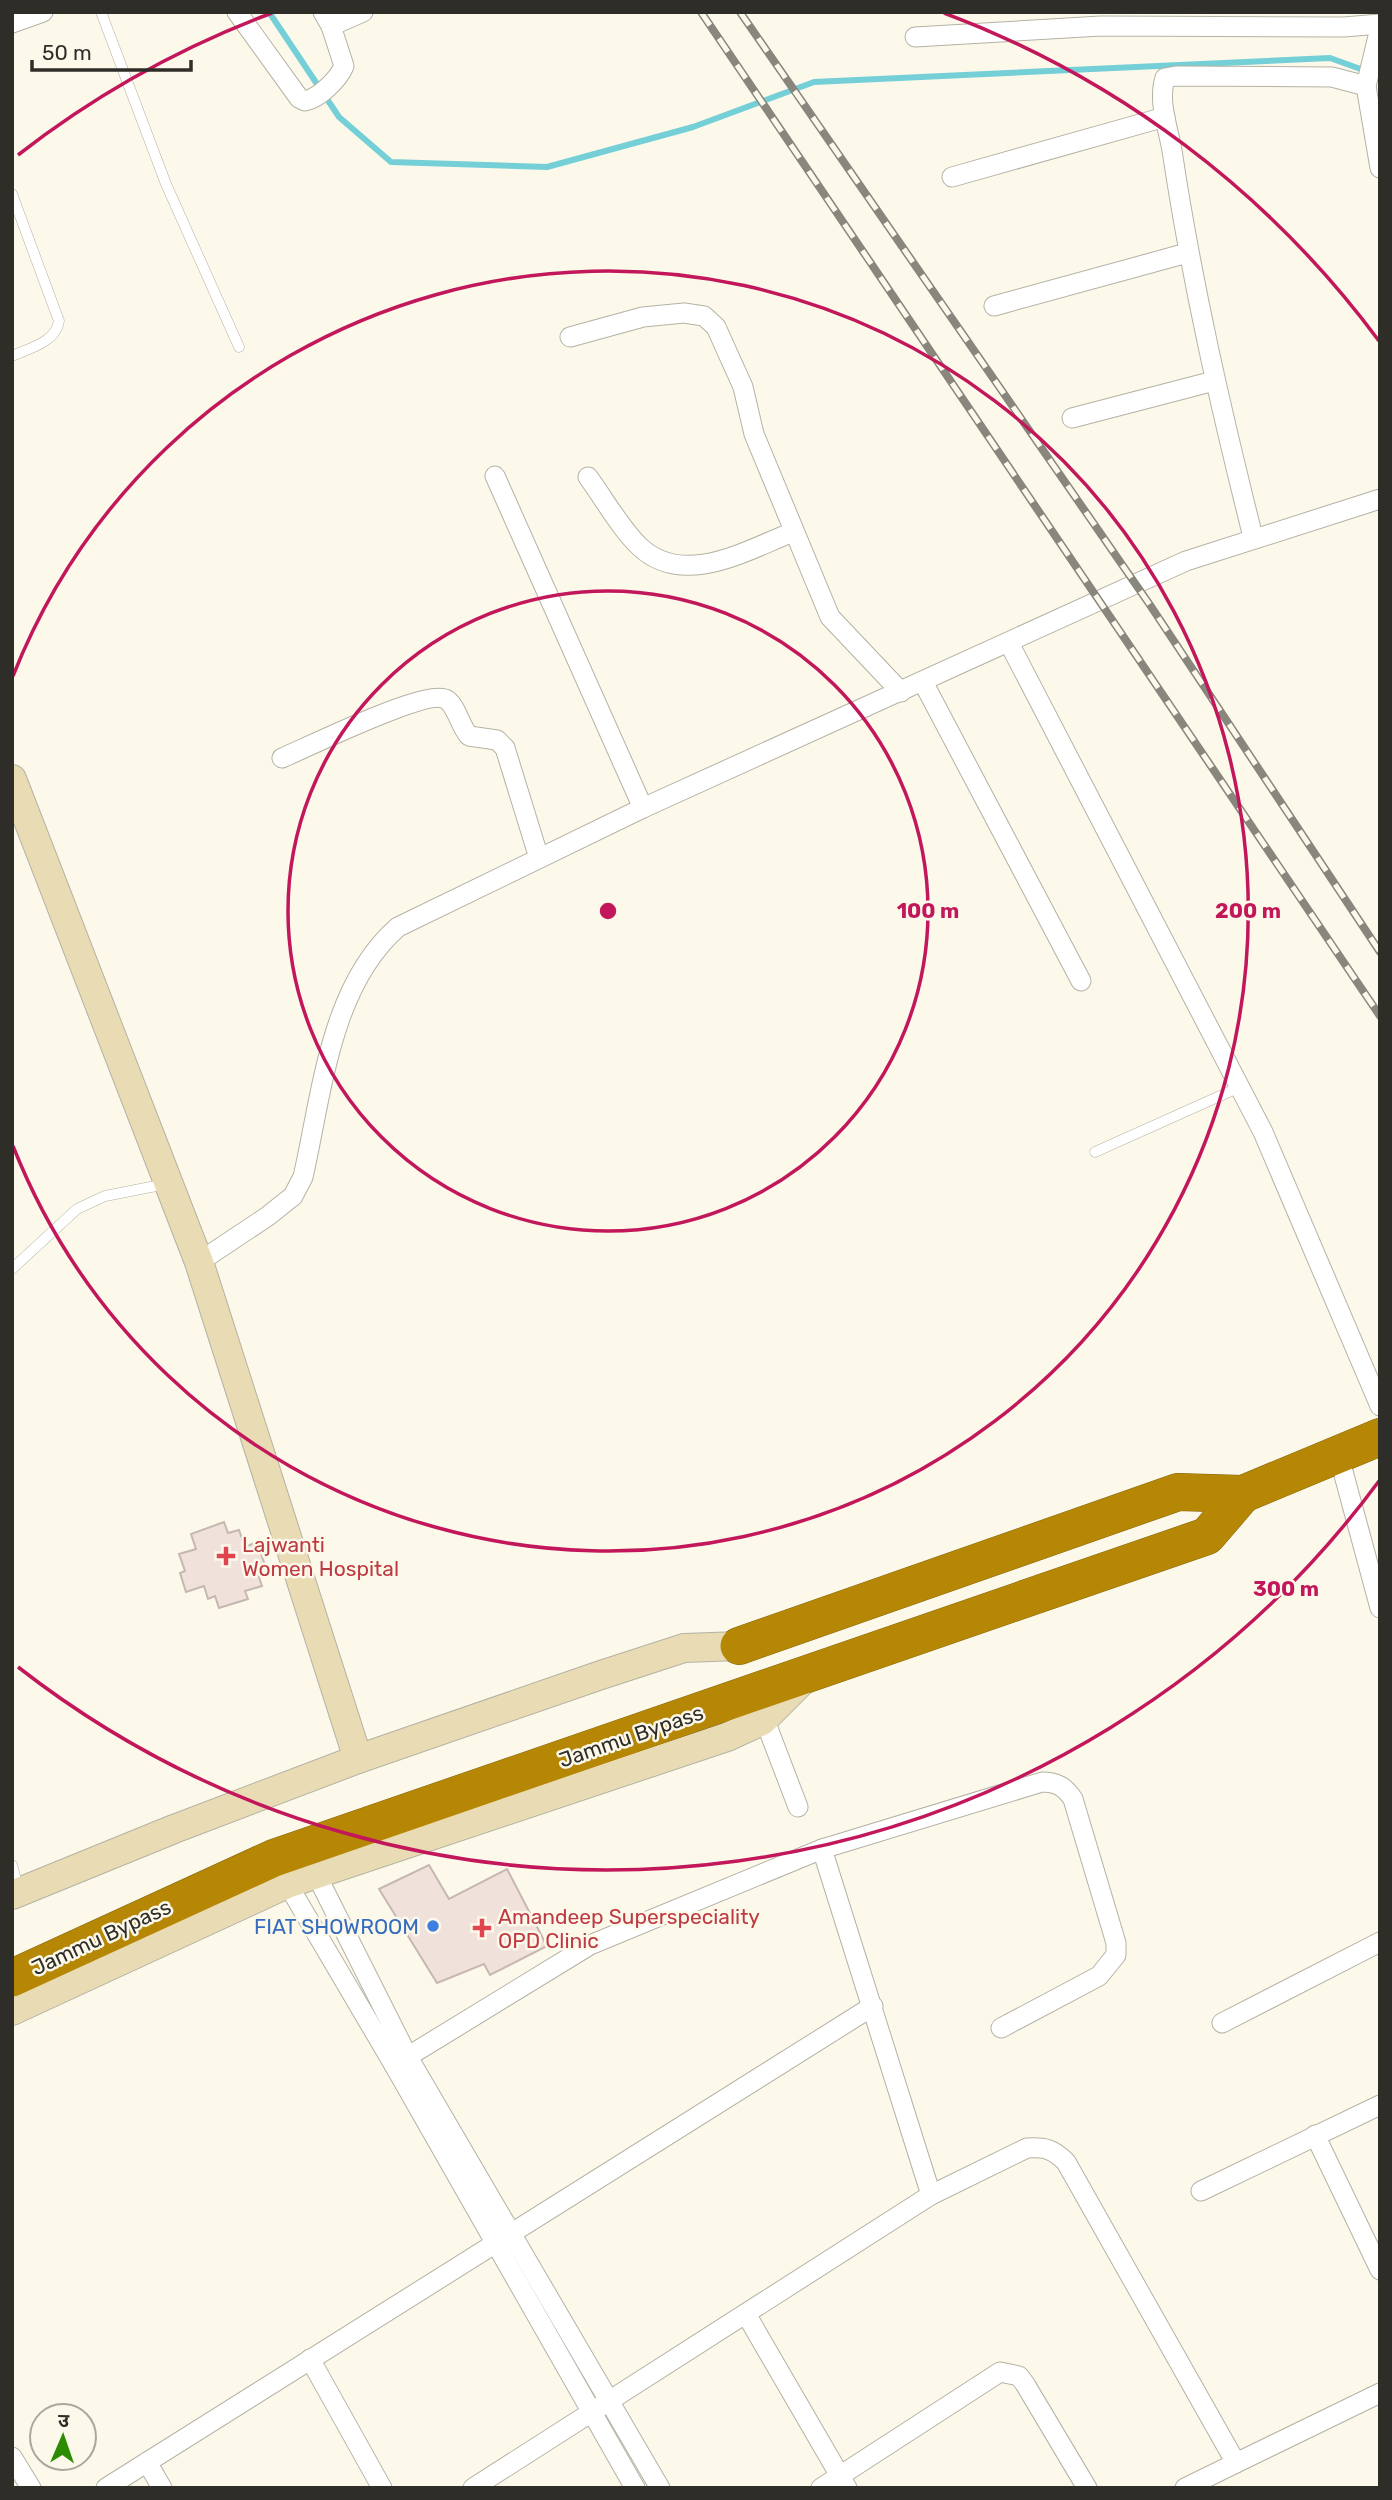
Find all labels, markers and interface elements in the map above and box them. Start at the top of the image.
scale bar [32,28,191,72]
text: 50 m [42,40,92,65]
text: 100 m [897,898,959,923]
text: 200 m [1215,898,1281,923]
centre of rings [596,899,620,923]
place label: Lajwanti Women Hospital [242,1532,399,1581]
marker: Lajwanti Women Hospital [216,1546,236,1566]
text: 300 m [1253,1576,1319,1601]
street label: Jammu Bypass [555,1700,707,1772]
street label: Jammu Bypass [27,1894,175,1980]
place label: Amandeep Superspeciality OPD Clinic [498,1904,760,1953]
place label: FIAT SHOWROOM [254,1914,419,1939]
marker: FIAT SHOWROOM [425,1918,441,1934]
marker: Amandeep Superspeciality OPD Clinic [472,1918,492,1938]
north arrow [28,2402,98,2472]
text: उ [58,2409,70,2432]

